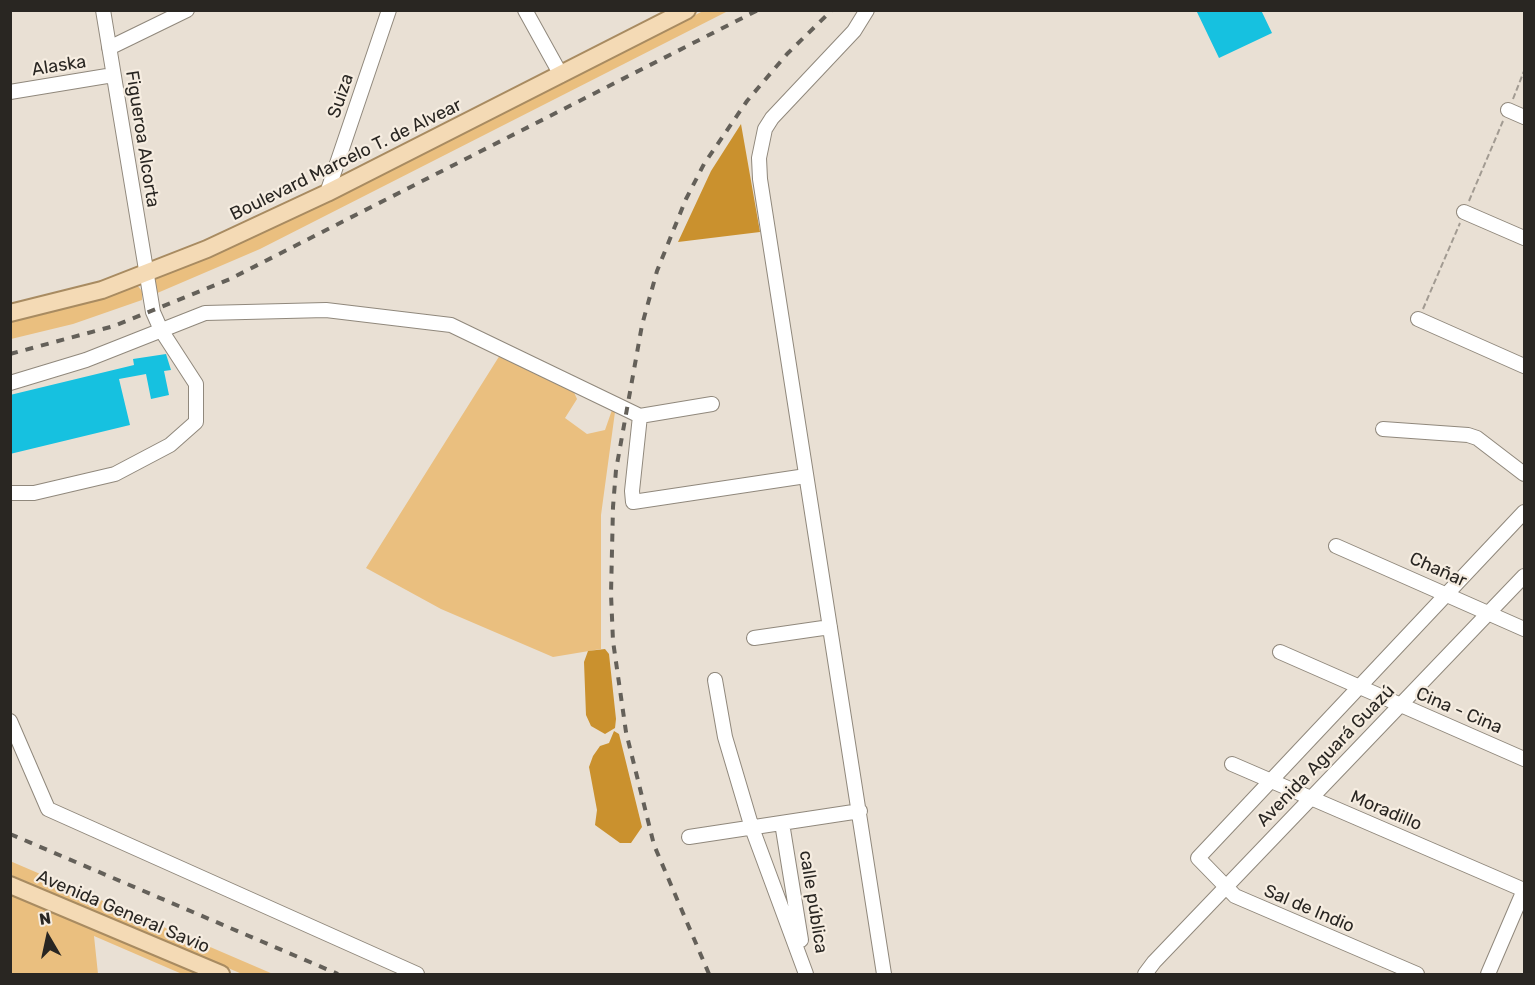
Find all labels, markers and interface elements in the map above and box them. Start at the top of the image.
street label: Alaska [30,51,88,81]
street label: Figueroa Alcorta [121,69,163,209]
street label: Suiza [323,71,359,121]
street label: Boulevard Marcelo T. de Alvear [227,94,465,226]
street label: Chañar [1406,548,1470,592]
street label: Avenida Aguará Guazú [1253,680,1399,832]
street label: Cina - Cina [1412,683,1506,739]
street label: Moradillo [1347,786,1425,836]
street label: calle pública [794,849,832,955]
street label: Avenida General Savio [33,866,213,958]
street label: Sal de Indio [1260,880,1358,938]
north arrow [18,907,78,967]
text: N [38,908,52,929]

